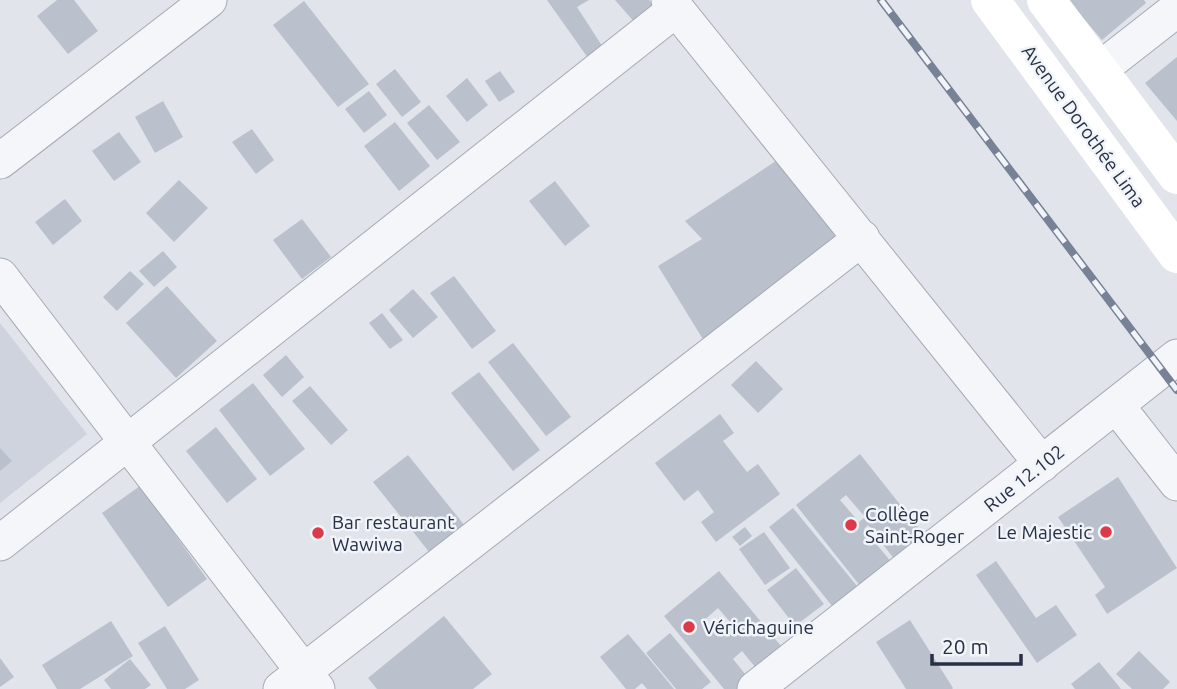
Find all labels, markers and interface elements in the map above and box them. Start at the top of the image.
street label: Avenue Dorothée Lima [1018,41,1150,211]
street label: Rue 12.102 [979,440,1069,516]
place label: Collège Saint-Roger [865,503,964,547]
place label: Bar restaurant Wawiwa [332,511,455,555]
marker: Collège Saint-Roger [843,517,859,533]
place label: Le Majestic [997,521,1092,543]
marker: Le Majestic [1098,524,1114,540]
marker: Bar restaurant Wawiwa [310,525,326,541]
place label: Vérichaguine [703,616,814,638]
marker: Vérichaguine [681,619,697,635]
scale bar [932,622,1021,666]
text: 20 m [942,634,989,658]

